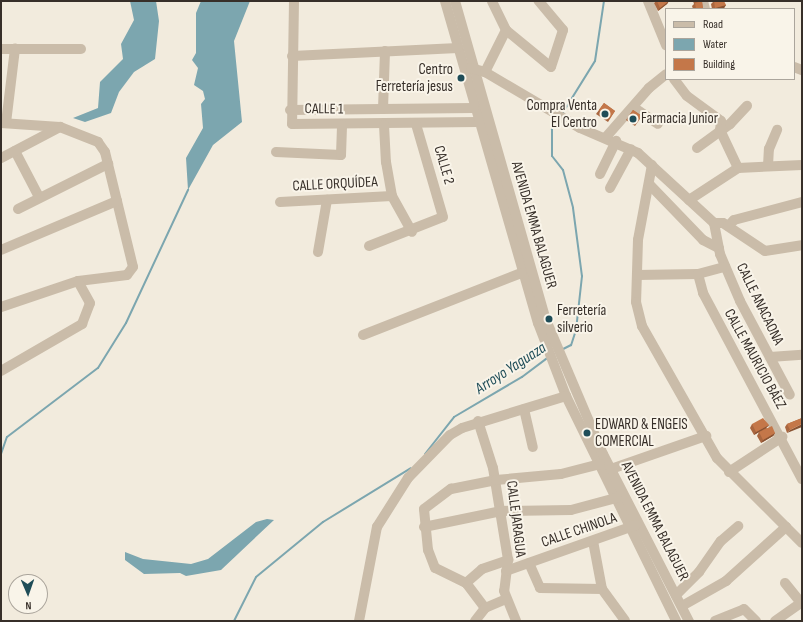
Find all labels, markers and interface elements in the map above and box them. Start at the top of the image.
legend [665,8,795,80]
text: Road [703,17,723,32]
text: Water [703,37,727,52]
text: Building [703,57,735,72]
place label: Centro Ferretería jesus [376,60,453,95]
marker: Centro Ferretería jesus [456,73,466,83]
place label: Compra Venta El Centro [526,96,597,131]
street label: CALLE 1 [305,100,343,118]
marker: Compra Venta El Centro [600,109,610,119]
place label: Farmacia Junior [641,110,718,128]
marker: Farmacia Junior [628,114,638,124]
street label: CALLE 2 [430,144,458,186]
street label: AVENIDA EMMA BALAGUER [507,159,561,291]
street label: CALLE ORQUÍDEA [292,173,378,195]
street label: CALLE ANACAONA [732,260,788,348]
place label: Ferretería silverio [557,301,606,336]
street label: CALLE MAURICIO BÁEZ [720,306,790,412]
marker: Ferretería silverio [544,314,554,324]
water label: Arroyo Yaguaza [472,339,550,399]
place label: EDWARD & ENGElS COMERCIAL [595,415,688,450]
marker: EDWARD & ENGElS COMERCIAL [582,428,592,438]
street label: AVENIDA EMMA BALAGUER [617,458,693,584]
street label: CALLE JARAGUA [502,480,530,558]
street label: CALLE CHINOLA [539,509,619,551]
north arrow [8,574,48,614]
text: N [25,599,32,612]

